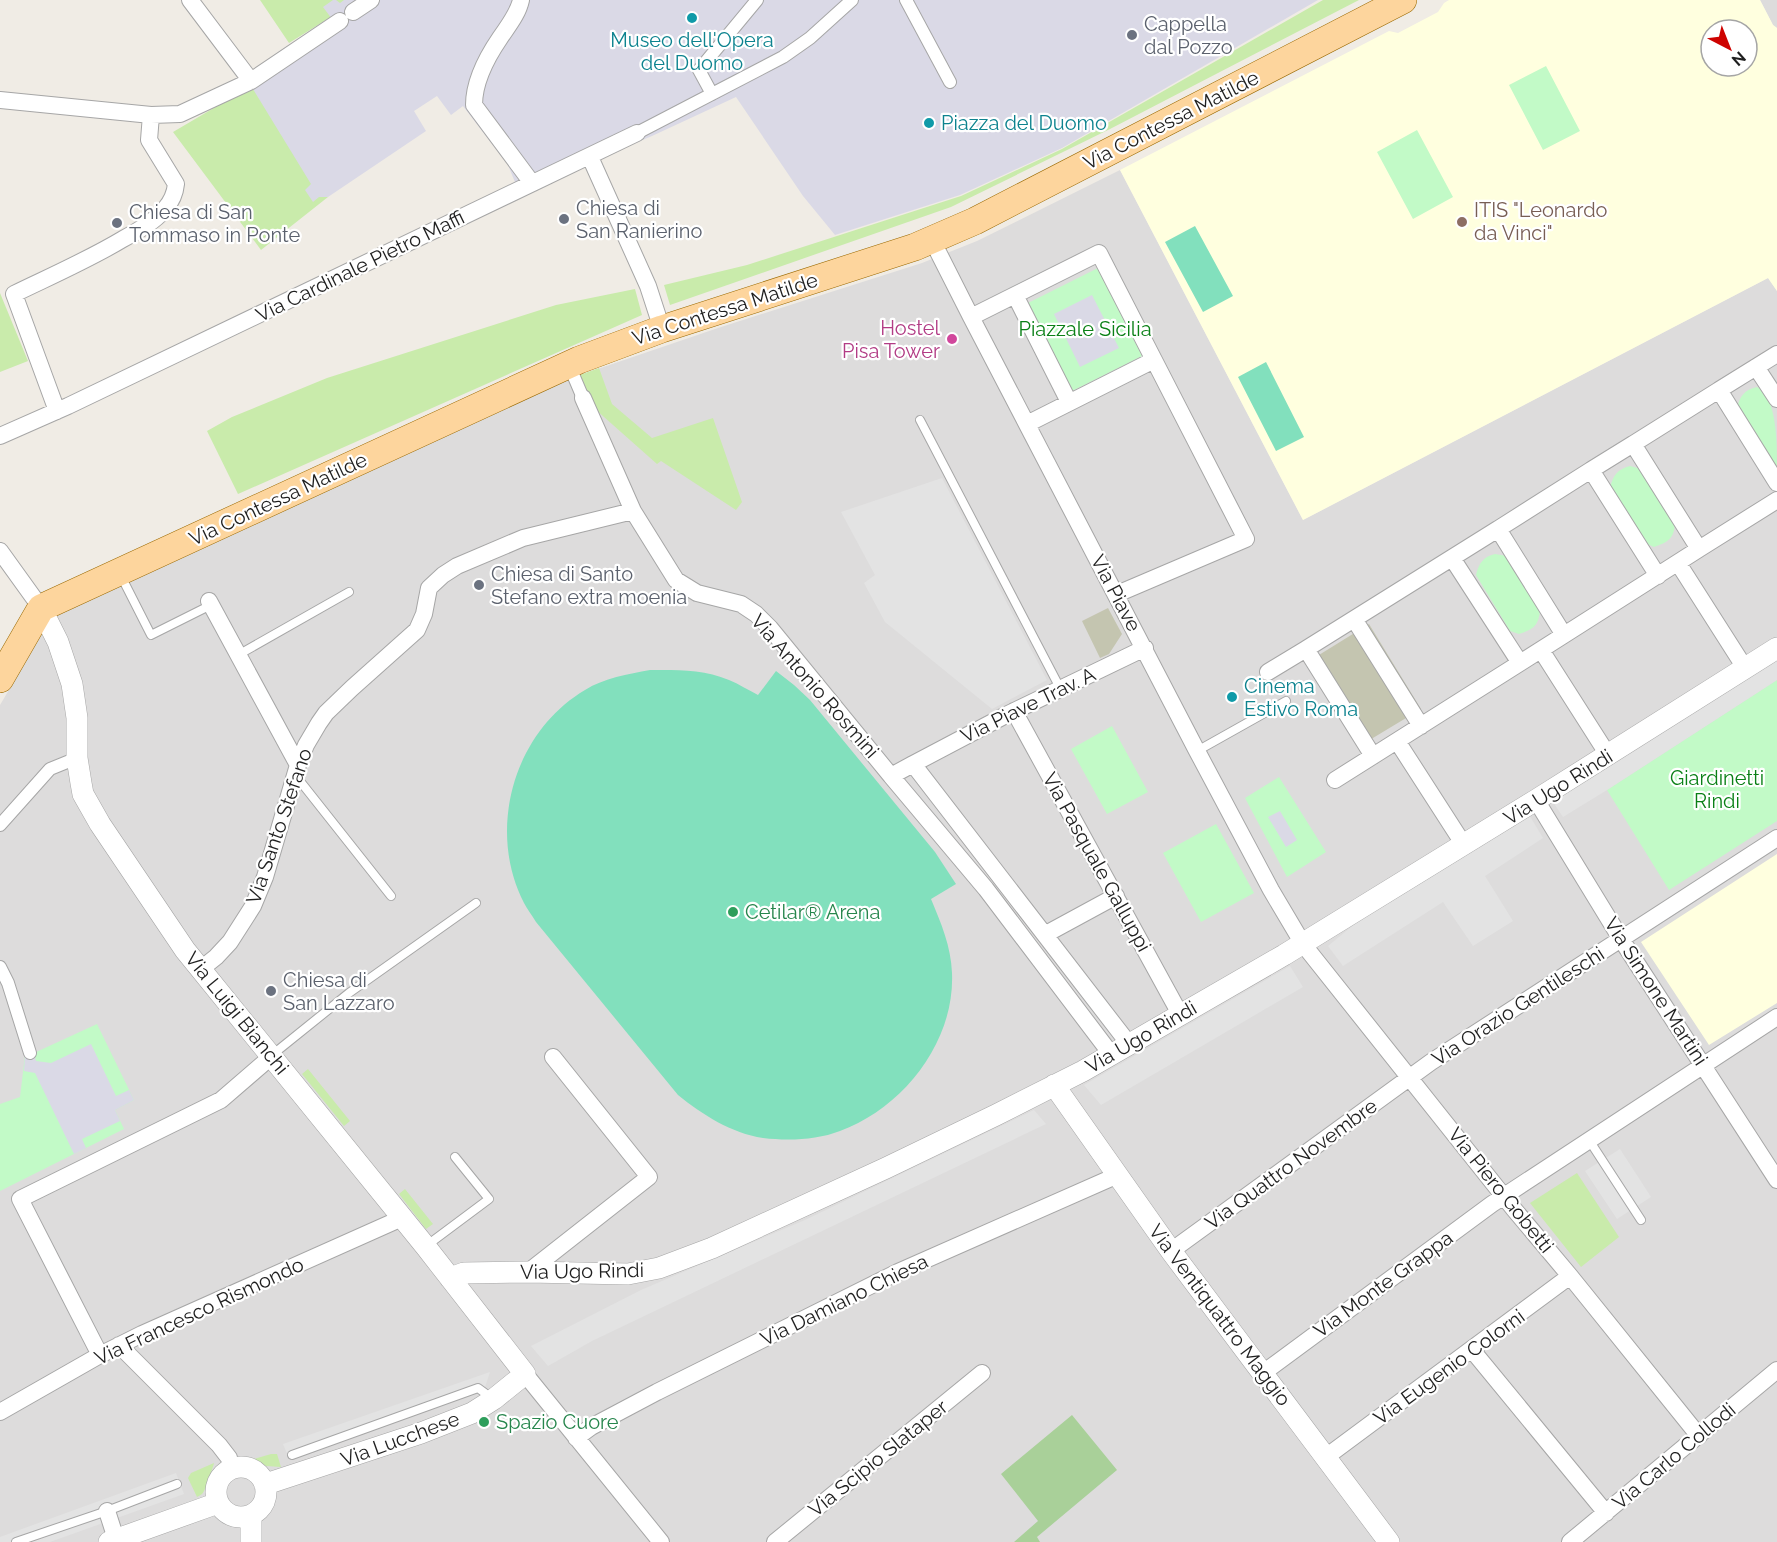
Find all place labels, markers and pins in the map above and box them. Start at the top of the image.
marker: Museo dell'Opera del Duomo [685,11,699,25]
place label: Cappella dal Pozzo [1144,12,1233,59]
place label: Museo dell'Opera del Duomo [610,28,774,75]
marker: Cappella dal Pozzo [1125,28,1139,42]
place label: Piazza del Duomo [941,111,1107,135]
marker: Piazza del Duomo [922,116,936,130]
place label: Chiesa di San Ranierino [576,196,702,243]
place label: ITIS "Leonardo da Vinci" [1474,198,1608,245]
place label: Chiesa di San Tommaso in Ponte [129,200,301,247]
marker: Chiesa di San Ranierino [557,212,571,226]
marker: ITIS "Leonardo da Vinci" [1455,215,1469,229]
marker: Chiesa di San Tommaso in Ponte [110,216,124,230]
place label: Hostel Pisa Tower [842,316,941,363]
marker: Hostel Pisa Tower [945,332,959,346]
place label: Chiesa di Santo Stefano extra moenia [491,562,687,609]
marker: Chiesa di Santo Stefano extra moenia [472,578,486,592]
place label: Cinema Estivo Roma [1244,674,1358,721]
marker: Cinema Estivo Roma [1225,690,1239,704]
place label: Cetilar® Arena [745,900,880,924]
marker: Cetilar® Arena [726,905,740,919]
place label: Chiesa di San Lazzaro [283,968,395,1015]
marker: Chiesa di San Lazzaro [264,984,278,998]
place label: Spazio Cuore [496,1410,619,1434]
marker: Spazio Cuore [477,1415,491,1429]

